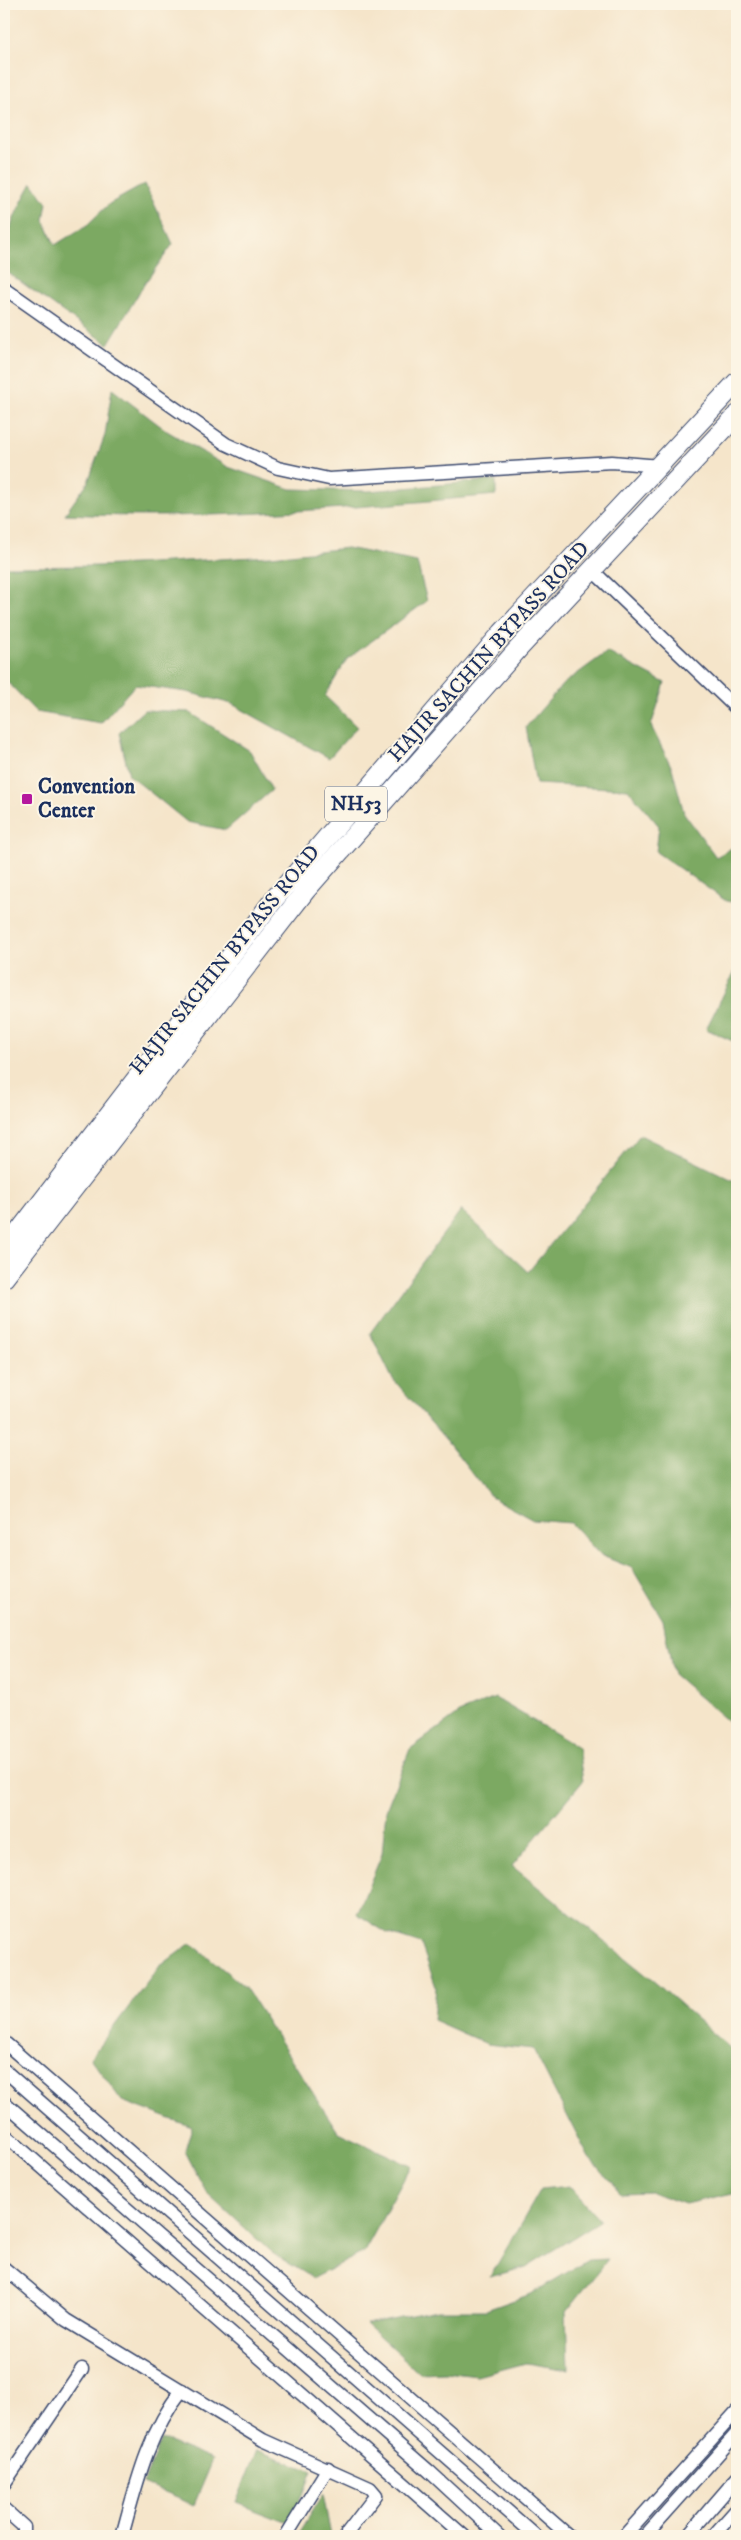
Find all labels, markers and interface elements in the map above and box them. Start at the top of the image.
street label: HAJIR SACHIN BYPASS ROAD [383,536,595,768]
place label: Convention Center [38,774,136,824]
road number: NH53 [325,786,387,822]
marker: Convention Center [20,792,34,806]
street label: HAJIR SACHIN BYPASS ROAD [124,840,326,1080]

